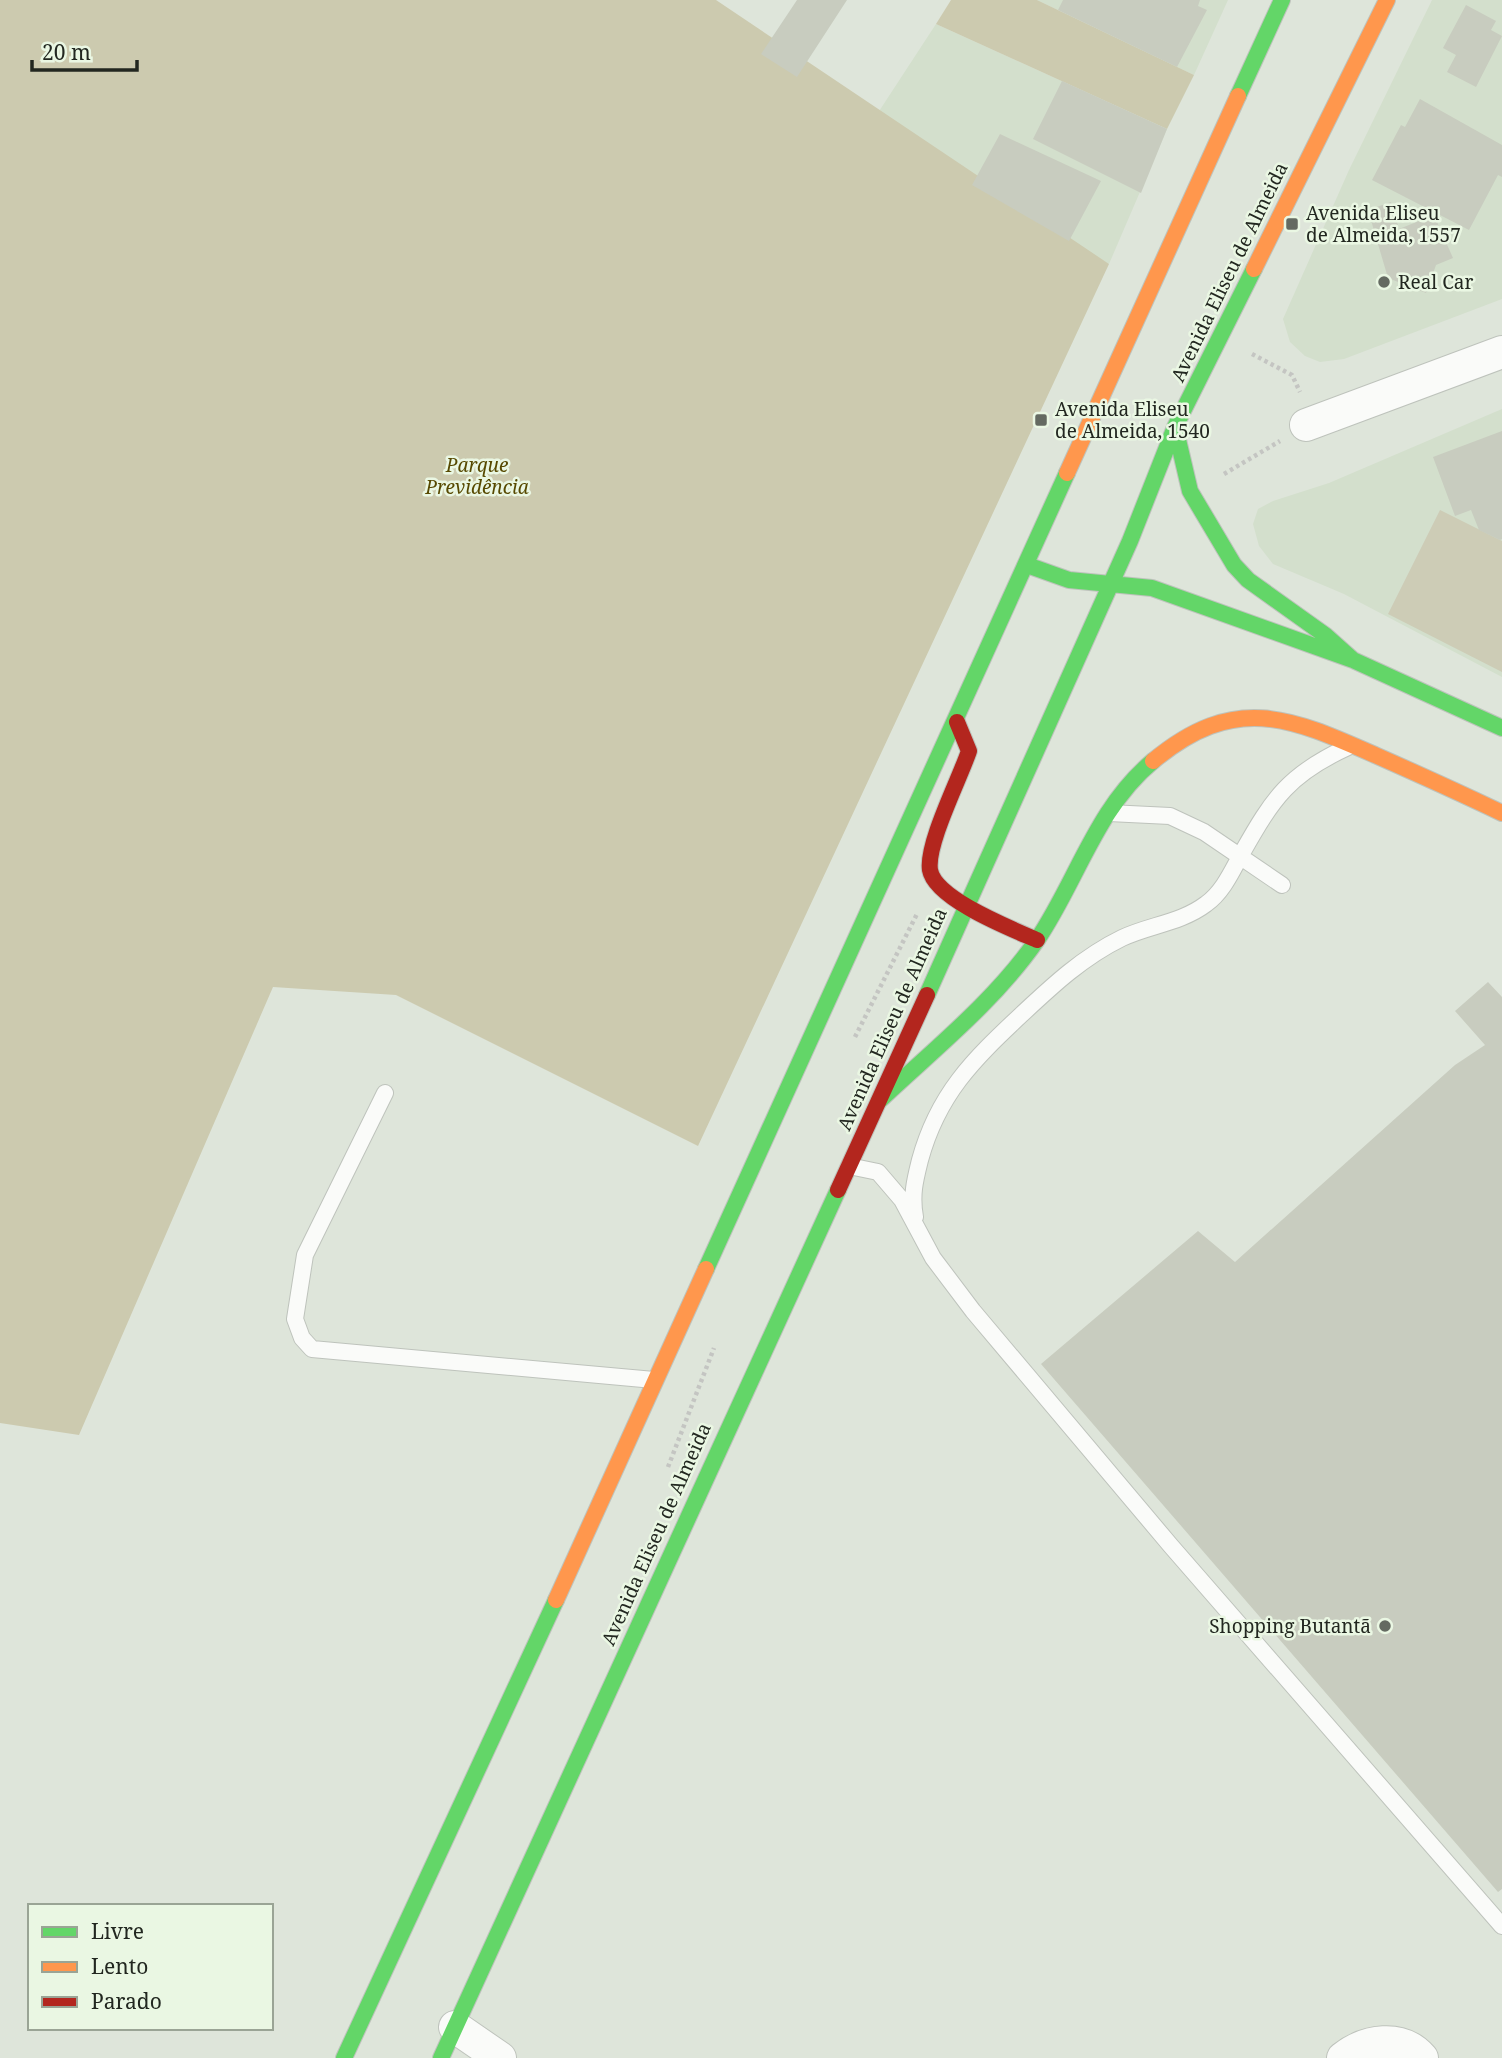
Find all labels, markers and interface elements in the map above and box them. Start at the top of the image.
scale bar [32,28,136,72]
text: 20 m [42,38,91,66]
street label: Avenida Eliseu de Almeida [1164,158,1294,386]
place label: Avenida Eliseu de Almeida, 1557 [1306,200,1461,248]
marker: Avenida Eliseu de Almeida, 1557 [1284,216,1300,232]
place label: Real Car [1398,269,1474,295]
marker: Real Car [1376,274,1392,290]
place label: Avenida Eliseu de Almeida, 1540 [1055,396,1210,444]
marker: Avenida Eliseu de Almeida, 1540 [1033,412,1049,428]
park label: Parque Previdência [424,452,529,500]
street label: Avenida Eliseu de Almeida [831,904,953,1134]
street label: Avenida Eliseu de Almeida [595,1419,717,1649]
place label: Shopping Butantã [1209,1613,1371,1639]
marker: Shopping Butantã [1377,1618,1393,1634]
legend [28,1904,273,2030]
text: Livre [91,1917,144,1945]
text: Lento [91,1952,148,1980]
text: Parado [91,1987,162,2015]

